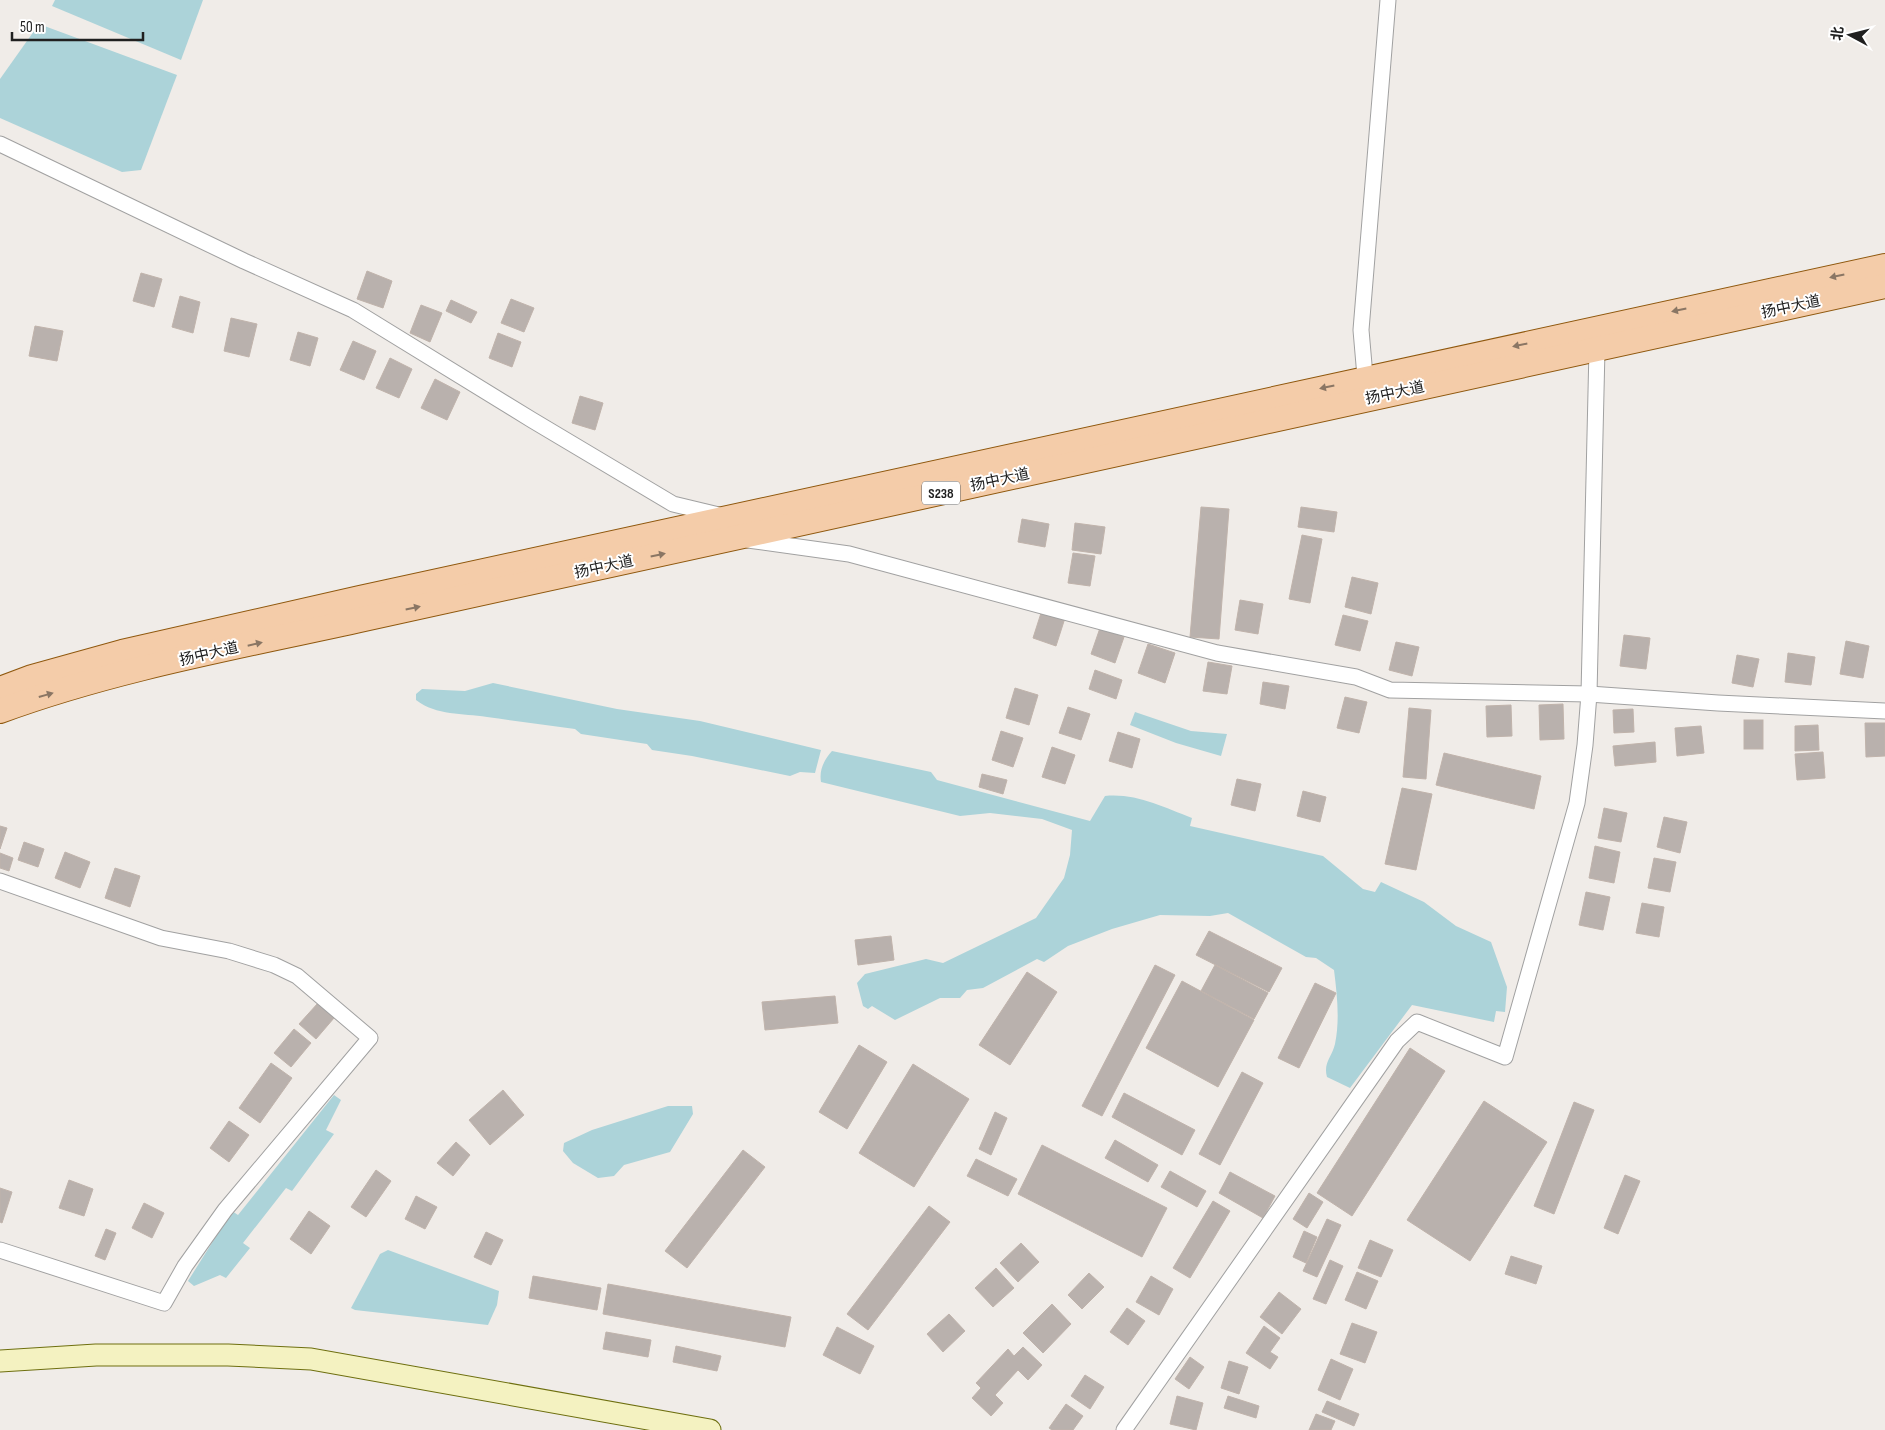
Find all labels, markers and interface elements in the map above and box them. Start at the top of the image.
scale bar [12,10,144,42]
north arrow [1825,10,1875,60]
text: 50 m [20,18,45,37]
text: 北 [1828,25,1847,41]
one-way arrow [1830,272,1845,280]
street label: 扬中大道 [1760,291,1822,323]
one-way arrow [1670,307,1686,315]
one-way arrow [1512,341,1527,349]
street label: 扬中大道 [1364,377,1426,409]
one-way arrow [1319,383,1334,391]
street label: 扬中大道 [969,464,1031,496]
road number: S238 [922,482,960,504]
street label: 扬中大道 [573,551,635,583]
one-way arrow [650,551,665,559]
one-way arrow [406,604,421,612]
street label: 扬中大道 [178,638,240,670]
one-way arrow [247,640,262,648]
one-way arrow [39,691,54,699]

